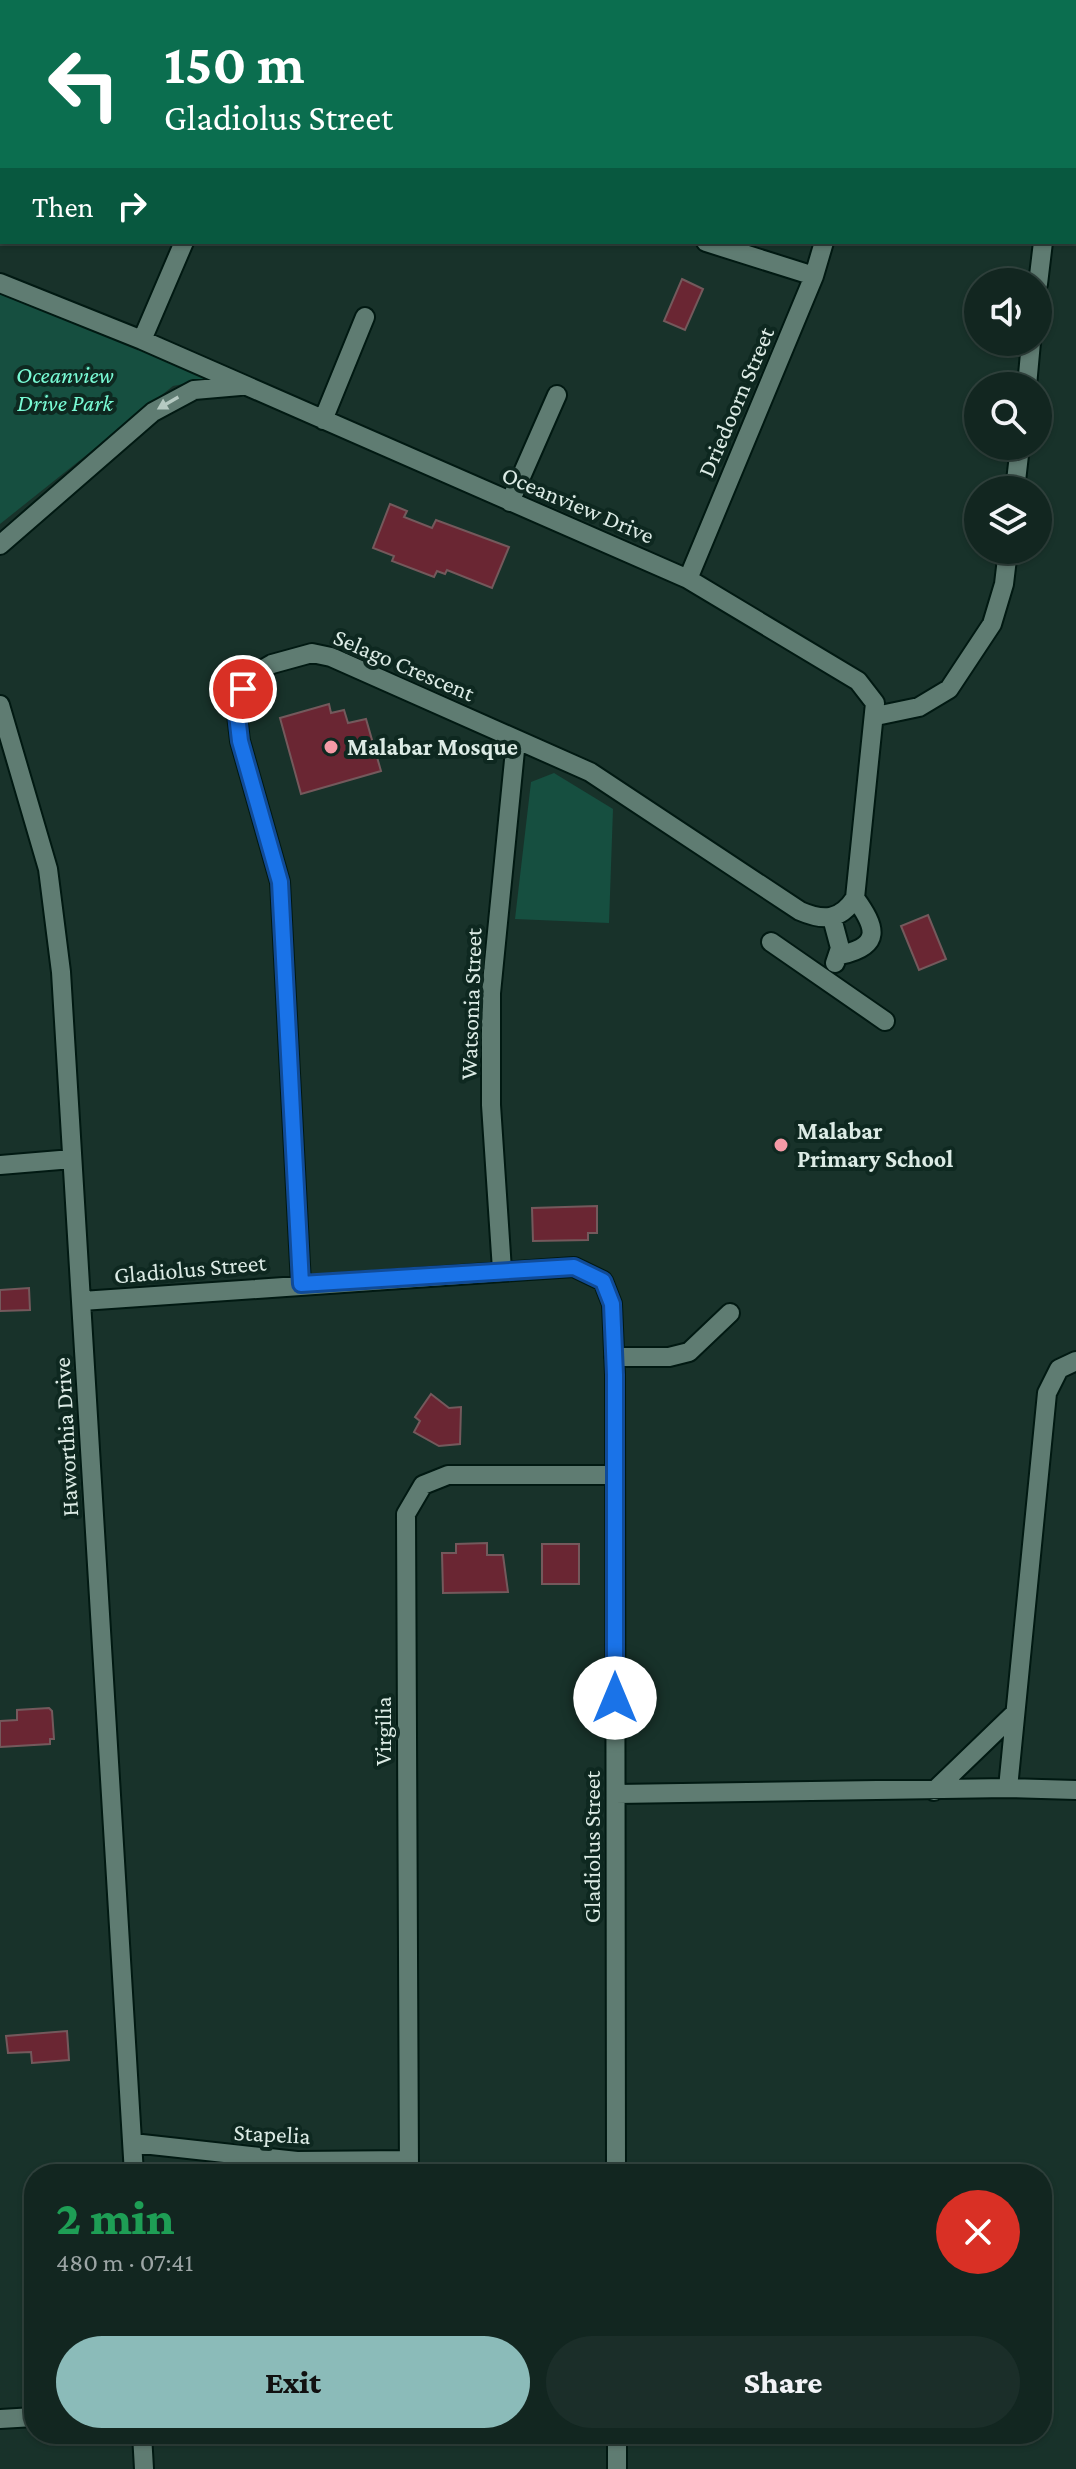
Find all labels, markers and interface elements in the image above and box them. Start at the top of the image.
icon: left [32,32,136,136]
text: 150 m [164,33,305,95]
text: Gladiolus Street [164,98,393,138]
icon: right [110,184,154,228]
text: Then [32,190,94,223]
map controls [964,268,1052,564]
button: sound [964,268,1052,356]
street label: Driedoorn Street [692,322,780,481]
park label: Oceanview Drive Park [16,361,114,416]
button: search [964,372,1052,460]
one-way arrow [157,396,179,410]
street label: Oceanview Drive [498,460,658,549]
button: layers [964,476,1052,564]
street label: Selago Crescent [330,623,480,707]
pin [209,655,277,723]
icon: arrive [221,667,265,711]
place label: Malabar Mosque [347,733,518,760]
marker: Malabar Mosque [322,738,340,756]
street label: Watsonia Street [454,926,487,1080]
place label: Malabar Primary School [797,1117,953,1172]
marker: Malabar Primary School [772,1136,790,1154]
street label: Gladiolus Street [113,1248,268,1289]
street label: Haworthia Drive [48,1357,83,1517]
position arrow [573,1656,657,1740]
street label: Virgilia [369,1696,396,1766]
street label: Gladiolus Street [578,1770,605,1923]
street label: Stapelia [233,2118,311,2149]
button: close [936,2190,1020,2274]
text: 2 min [56,2191,175,2244]
text: 480 m · 07:41 [56,2248,193,2277]
button: Exit [56,2336,530,2428]
button: Share [546,2336,1020,2428]

